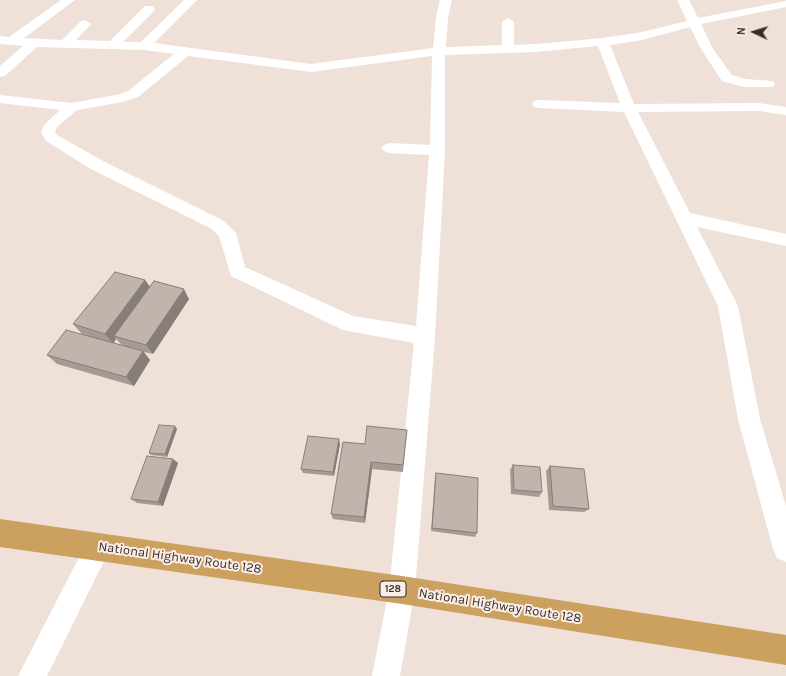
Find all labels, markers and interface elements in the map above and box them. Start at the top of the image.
north arrow [734,12,774,52]
text: N [735,27,748,36]
street label: National Highway Route 128 [97,539,263,577]
road number: 128 [380,581,406,597]
street label: National Highway Route 128 [418,585,582,627]

